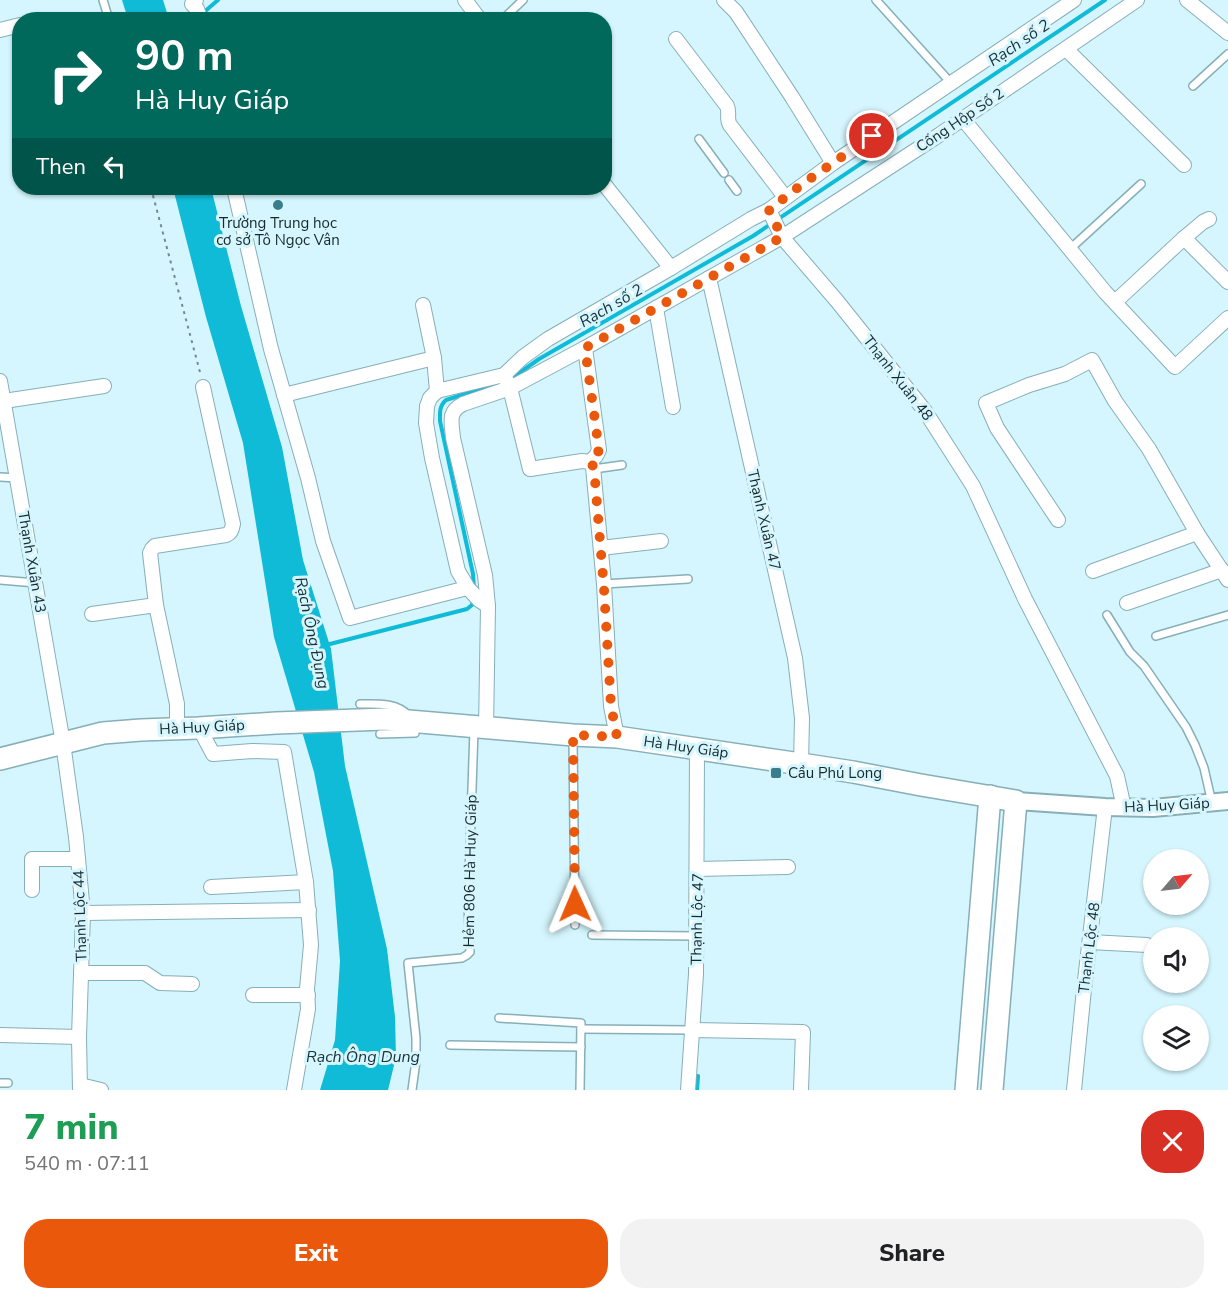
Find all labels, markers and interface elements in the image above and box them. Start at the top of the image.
water label: Rạch số 2 [984,14,1054,72]
text: 90 m [135,28,234,85]
icon: right [36,36,114,114]
text: Hà Huy Giáp [135,82,289,119]
street label: Cống Hộp Số 2 [912,83,1008,157]
pin [846,110,897,161]
icon: arrive [855,119,888,152]
icon: left [98,150,131,183]
text: Then [36,152,86,182]
marker: Trường Trung học cơ sở Tô Ngọc Vân [271,198,285,212]
place label: Trường Trung học cơ sở Tô Ngọc Vân [216,213,340,250]
water label: Rạch số 2 [575,279,647,333]
street label: Thạnh Xuân 48 [858,331,938,425]
street label: Thạnh Xuân 47 [743,468,785,572]
street label: Thạnh Xuân 43 [13,510,51,614]
water label: Rạch Ông Đụng [289,575,335,691]
street label: Hà Huy Giáp [159,715,246,739]
street label: Hà Huy Giáp [642,731,730,763]
place label: Cầu Phú Long [788,763,882,783]
marker: Cầu Phú Long [769,766,783,780]
street label: Hà Huy Giáp [1124,793,1211,817]
street label: Hẻm 806 Hà Huy Giáp [459,794,481,947]
north arrow [1143,849,1209,915]
map controls [1143,849,1209,1071]
street label: Thạnh Lộc 44 [68,870,92,962]
position arrow [543,872,607,936]
street label: Thạnh Lộc 47 [686,873,708,965]
street label: Thạnh Lộc 48 [1073,901,1105,995]
button: sound [1143,927,1209,993]
button: layers [1143,1005,1209,1071]
water label: Rạch Ông Dung [306,1046,420,1068]
text: 7 min [24,1103,119,1152]
button: close [1141,1110,1204,1173]
text: 540 m · 07:11 [24,1150,150,1177]
button: Exit [24,1219,608,1288]
button: Share [620,1219,1204,1288]

